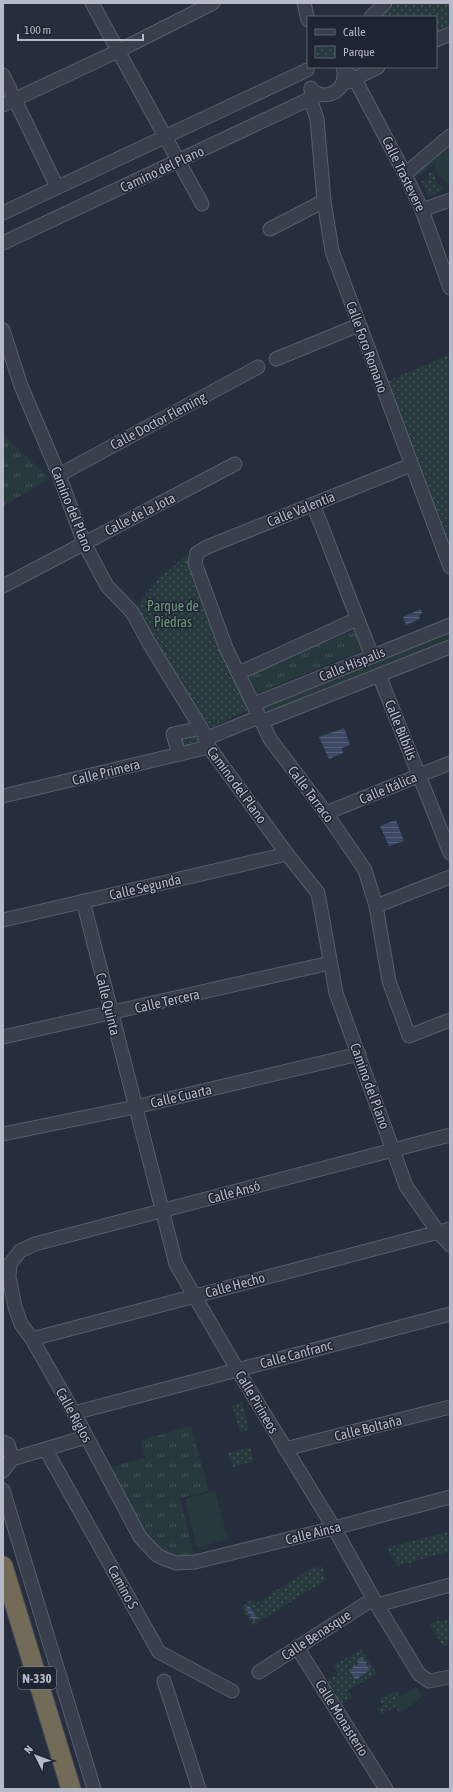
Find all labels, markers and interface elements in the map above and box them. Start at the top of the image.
scale bar [18,16,143,42]
legend [307,16,437,68]
text: 100 m [24,23,51,37]
text: Calle [343,25,366,39]
text: Parque [343,45,375,59]
street label: Calle Trastevere [379,134,429,214]
street label: Camino del Plano [118,143,206,195]
street label: Calle Foro Romano [343,299,391,395]
street label: Calle Doctor Fleming [107,389,209,453]
street label: Camino del Plano [48,464,96,554]
street label: Calle Valentia [265,488,337,530]
street label: Calle de la Jota [102,489,178,539]
park label: Parque de Piedras [147,598,199,630]
street label: Calle Hispalis [317,644,387,684]
street label: Calle Bilbilis [382,697,420,763]
street label: Camino del Plano [204,744,270,826]
street label: Calle Primera [70,756,142,788]
street label: Calle Tarraco [285,763,337,825]
street label: Calle Itálica [357,769,419,807]
street label: Calle Segunda [107,871,183,903]
street label: Calle Quinta [93,971,123,1037]
street label: Calle Tercera [133,986,201,1016]
street label: Camino del Plano [347,1041,393,1131]
street label: Calle Cuarta [149,1081,213,1111]
street label: Calle Ansó [206,1177,262,1207]
street label: Calle Hecho [203,1269,267,1301]
street label: Calle Canfranc [258,1336,335,1371]
street label: Calle Pirineos [232,1368,282,1436]
street label: Calle Riglos [53,1385,95,1445]
street label: Calle Boltaña [333,1412,403,1444]
street label: Calle Ainsa [284,1518,342,1548]
street label: Camino S [105,1562,142,1612]
street label: Calle Benasque [278,1607,354,1663]
road number: N-330 [18,1667,56,1689]
street label: Calle Monasterio [312,1677,372,1759]
north arrow [16,1736,56,1776]
text: N [22,1743,35,1756]

